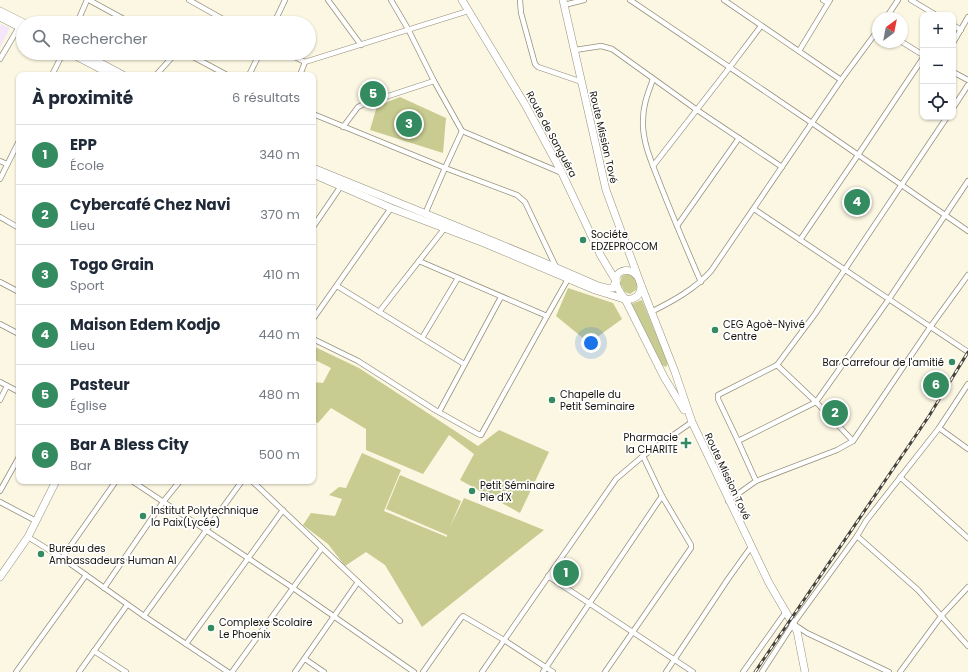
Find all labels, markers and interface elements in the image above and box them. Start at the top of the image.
north arrow [872,12,908,48]
map controls [920,12,956,120]
button: + [920,12,956,48]
search box [16,16,316,60]
icon: search [30,27,52,49]
text: Rechercher [62,28,148,49]
button: − [920,48,956,84]
pin: 5 [360,79,386,109]
button: locate [920,84,956,120]
text: À proximité [32,86,133,110]
text: 6 résultats [232,88,300,107]
street label: Route de Sanguéra [522,88,581,180]
street label: Route Mission Tové [586,89,621,185]
pin: 3 [396,109,422,139]
text: EPP [70,134,97,155]
text: 1 [43,145,47,164]
text: 340 m [259,145,300,164]
text: École [70,156,104,175]
pin: 4 [844,187,870,217]
text: Cybercafé Chez Navi [70,194,231,215]
text: 2 [41,205,49,224]
text: 370 m [260,205,300,224]
text: Lieu [70,216,95,235]
place label: Sociéte EDZEPROCOM [591,227,658,254]
marker: Sociéte EDZEPROCOM [578,235,588,245]
text: Togo Grain [70,254,154,275]
text: 3 [41,265,49,284]
text: 410 m [263,265,300,284]
text: Sport [70,276,104,295]
text: Maison Edem Kodjo [70,314,220,335]
place label: CEG Agoè-Nyivé Centre [723,317,805,344]
text: 4 [41,325,49,344]
text: 440 m [259,325,300,344]
marker: CEG Agoè-Nyivé Centre [710,325,720,335]
your location [581,333,601,353]
text: Lieu [70,336,95,355]
place label: Bar Carrefour de l'amitié [823,355,944,370]
marker: Bar Carrefour de l'amitié [947,357,957,367]
pin: 6 [923,370,949,400]
text: Pasteur [70,374,130,395]
text: 5 [41,385,49,404]
text: 480 m [259,385,300,404]
place label: Chapelle du Petit Seminaire [560,387,635,414]
marker: Chapelle du Petit Seminaire [547,395,557,405]
text: Église [70,396,107,415]
pin: 2 [822,398,848,428]
place label: Pharmacie la CHARITE [624,430,678,457]
street label: Route Mission Tové [701,430,754,522]
text: Bar A Bless City [70,434,189,455]
marker: Pharmacie la CHARITE [681,438,691,448]
text: 6 [41,445,49,464]
text: 500 m [259,445,300,464]
text: Bar [70,456,92,475]
place label: Petit Séminaire Pie d'X [480,478,555,505]
marker: Petit Séminaire Pie d'X [467,486,477,496]
place label: Institut Polytechnique la Paix(Lycée) [151,503,258,530]
marker: Institut Polytechnique la Paix(Lycée) [138,511,148,521]
place label: Bureau des Ambassadeurs Human AI [49,541,176,568]
marker: Bureau des Ambassadeurs Human AI [36,549,46,559]
pin: 1 [553,558,579,588]
place label: Complexe Scolaire Le Phoenix [219,615,312,642]
marker: Complexe Scolaire Le Phoenix [206,623,216,633]

